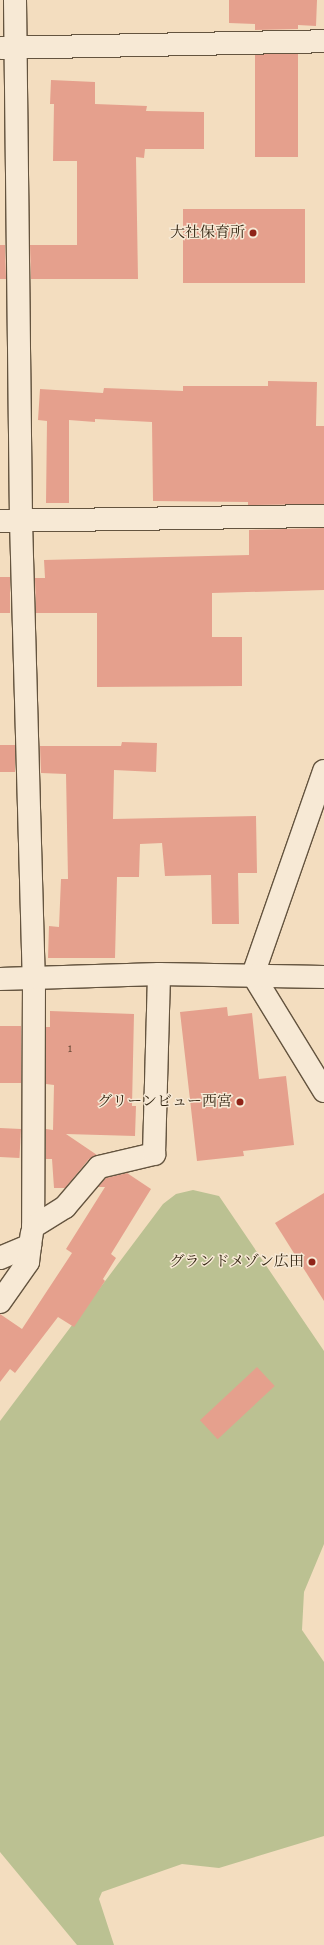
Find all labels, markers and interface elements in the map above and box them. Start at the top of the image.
place label: 大社保育所 [170,224,245,242]
marker: 大社保育所 [248,228,258,238]
house number: 1 [68,1040,72,1056]
place label: グリーンビュー西宮 [97,1093,232,1111]
marker: グリーンビュー西宮 [235,1097,245,1107]
place label: グランドメゾン広田 [169,1253,304,1271]
marker: グランドメゾン広田 [307,1257,317,1267]

